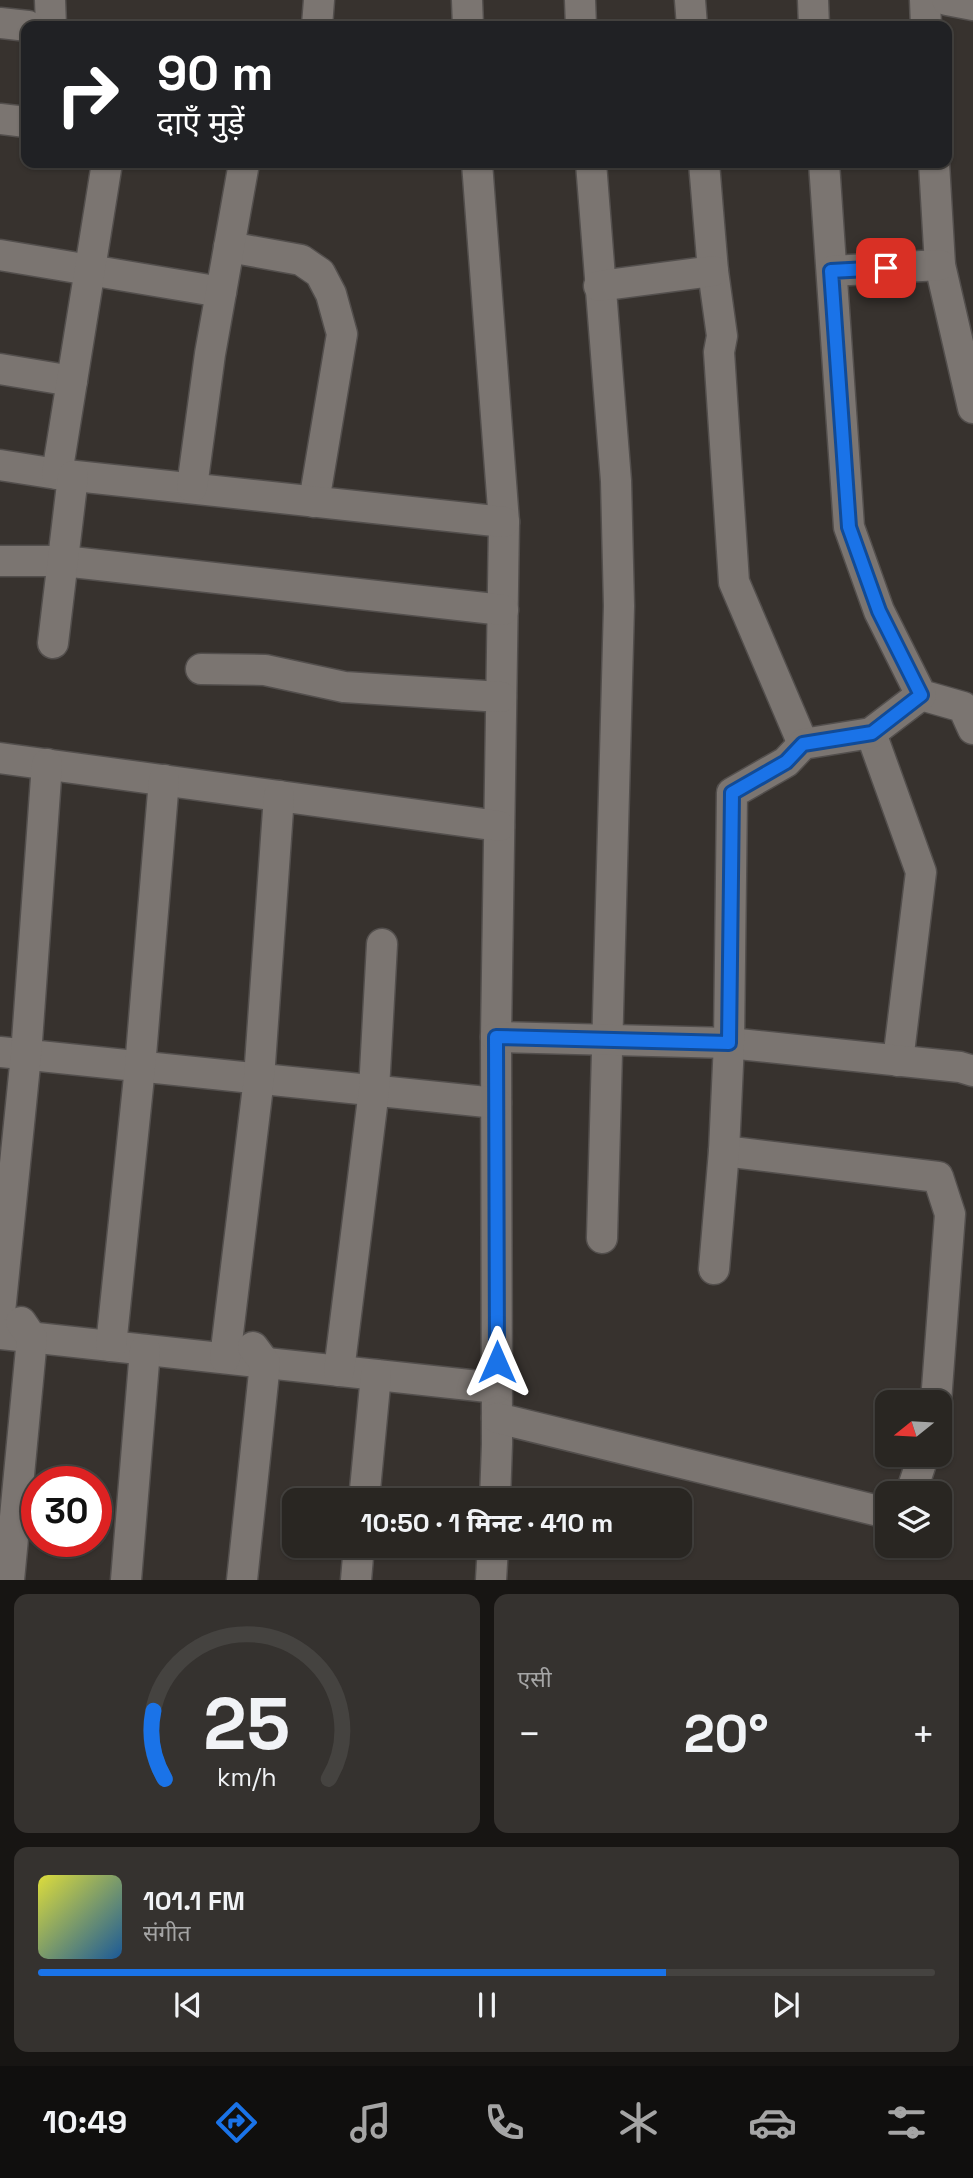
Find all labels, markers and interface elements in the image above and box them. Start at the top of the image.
text: 90 m [157,42,273,104]
icon: right [42,49,133,140]
text: दाएँ मुड़ें [157,103,244,143]
pin [856,238,916,298]
icon: arrive [867,249,905,287]
position arrow [460,1325,534,1399]
north arrow [875,1390,952,1466]
map controls [875,1390,952,1558]
speed limit sign: 30 [21,1466,112,1557]
button: layers [875,1481,952,1558]
text: 10:50 · 1 मिनट · 410 m [361,1506,613,1540]
text: एसी [518,1664,552,1694]
text: 25 [203,1678,290,1771]
text: 20° [684,1701,769,1767]
text: − [518,1710,541,1758]
text: + [911,1710,935,1758]
text: km/h [217,1761,277,1793]
text: 101.1 FM [143,1884,245,1918]
text: संगीत [143,1918,191,1948]
icon: previous [169,1986,207,2024]
icon: pause [468,1986,506,2024]
icon: next [767,1986,805,2024]
icon: directions [212,2098,261,2147]
icon: music [346,2098,395,2147]
icon: phone [480,2098,529,2147]
icon: climate [614,2098,663,2147]
icon: car [748,2098,797,2147]
icon: filters [882,2098,931,2147]
text: 10:49 [42,2102,127,2142]

